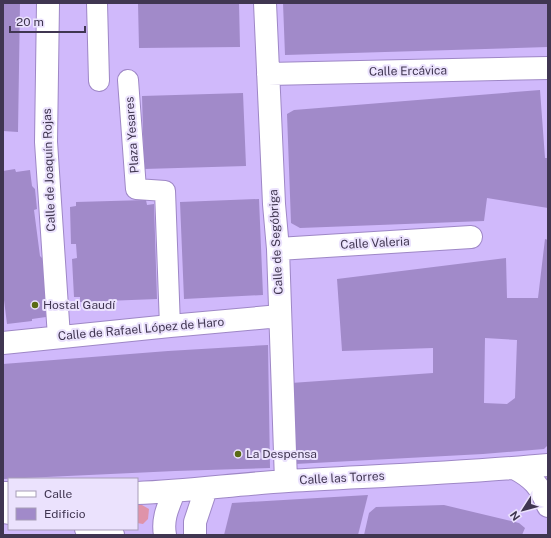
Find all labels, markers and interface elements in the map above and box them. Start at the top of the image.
scale bar [10,8,85,34]
text: 20 m [16,15,44,29]
street label: Calle Ercávica [369,63,447,79]
street label: Plaza Yesares [122,96,142,174]
street label: Calle de Joaquín Rojas [40,108,58,232]
street label: Calle de Segóbriga [266,189,286,295]
street label: Calle Valeria [340,234,410,252]
place label: Hostal Gaudí [43,298,116,312]
marker: Hostal Gaudí [30,300,40,310]
street label: Calle de Rafael López de Haro [57,315,225,343]
place label: La Despensa [246,447,317,461]
marker: La Despensa [233,449,243,459]
street label: Calle las Torres [299,469,385,487]
legend [8,478,138,530]
text: Calle [44,487,73,501]
north arrow [503,490,543,530]
text: Edificio [44,507,86,521]
text: N [508,509,522,523]

